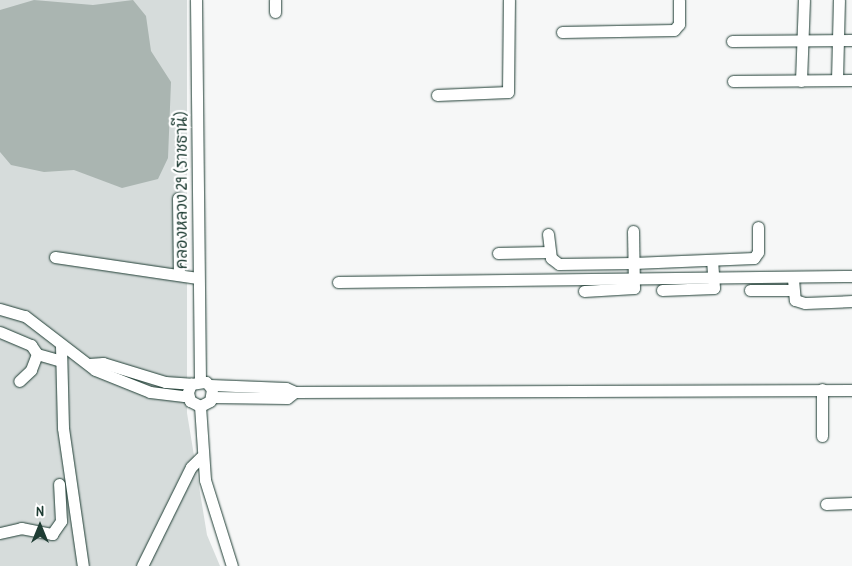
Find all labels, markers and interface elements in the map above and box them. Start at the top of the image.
street label: คลองหลวง 29 (ราชธานี) [171,111,191,269]
north arrow [15,501,65,551]
text: N [36,501,44,520]

